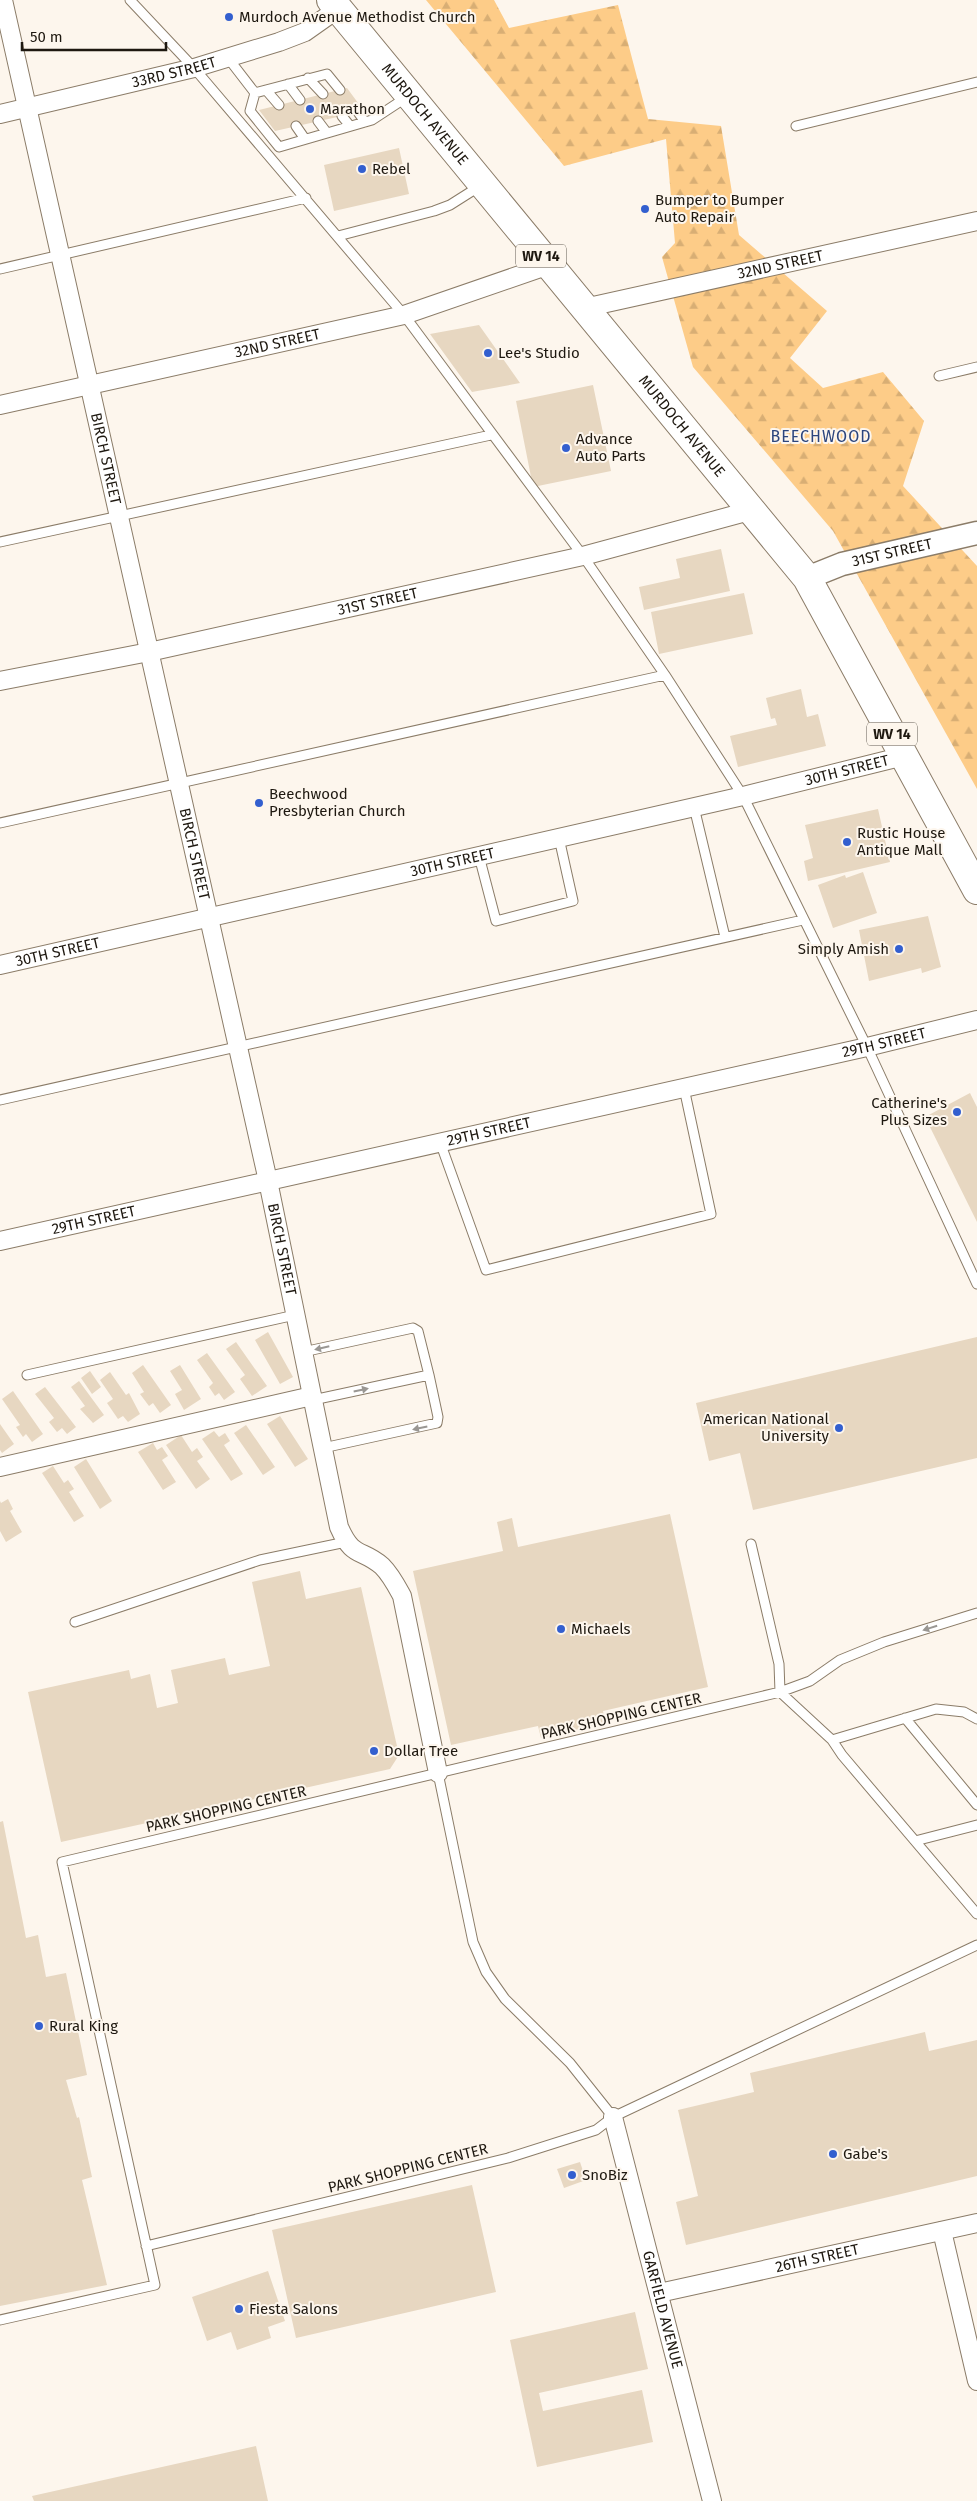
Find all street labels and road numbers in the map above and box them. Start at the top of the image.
street label: 33RD STREET [130,53,219,91]
street label: MURDOCH AVENUE [378,60,472,169]
road number: WV 14 [516,245,566,268]
street label: 32ND STREET [736,246,825,283]
street label: 32ND STREET [233,325,322,362]
street label: MURDOCH AVENUE [635,372,729,481]
street label: BIRCH STREET [87,411,125,506]
street label: 31ST STREET [850,535,934,570]
street label: 31ST STREET [336,584,420,619]
road number: WV 14 [867,722,917,746]
street label: 30TH STREET [803,751,891,789]
street label: BIRCH STREET [176,806,214,902]
street label: 30TH STREET [409,844,497,880]
street label: 30TH STREET [14,934,102,970]
street label: 29TH STREET [841,1024,928,1061]
street label: 29TH STREET [445,1113,533,1150]
street label: 29TH STREET [50,1202,138,1238]
street label: BIRCH STREET [264,1202,300,1297]
street label: PARK SHOPPING CENTER [539,1689,703,1743]
street label: PARK SHOPPING CENTER [144,1782,308,1836]
street label: PARK SHOPPING CENTER [326,2139,490,2197]
street label: 26TH STREET [774,2240,861,2276]
street label: GARFIELD AVENUE [639,2249,687,2371]

